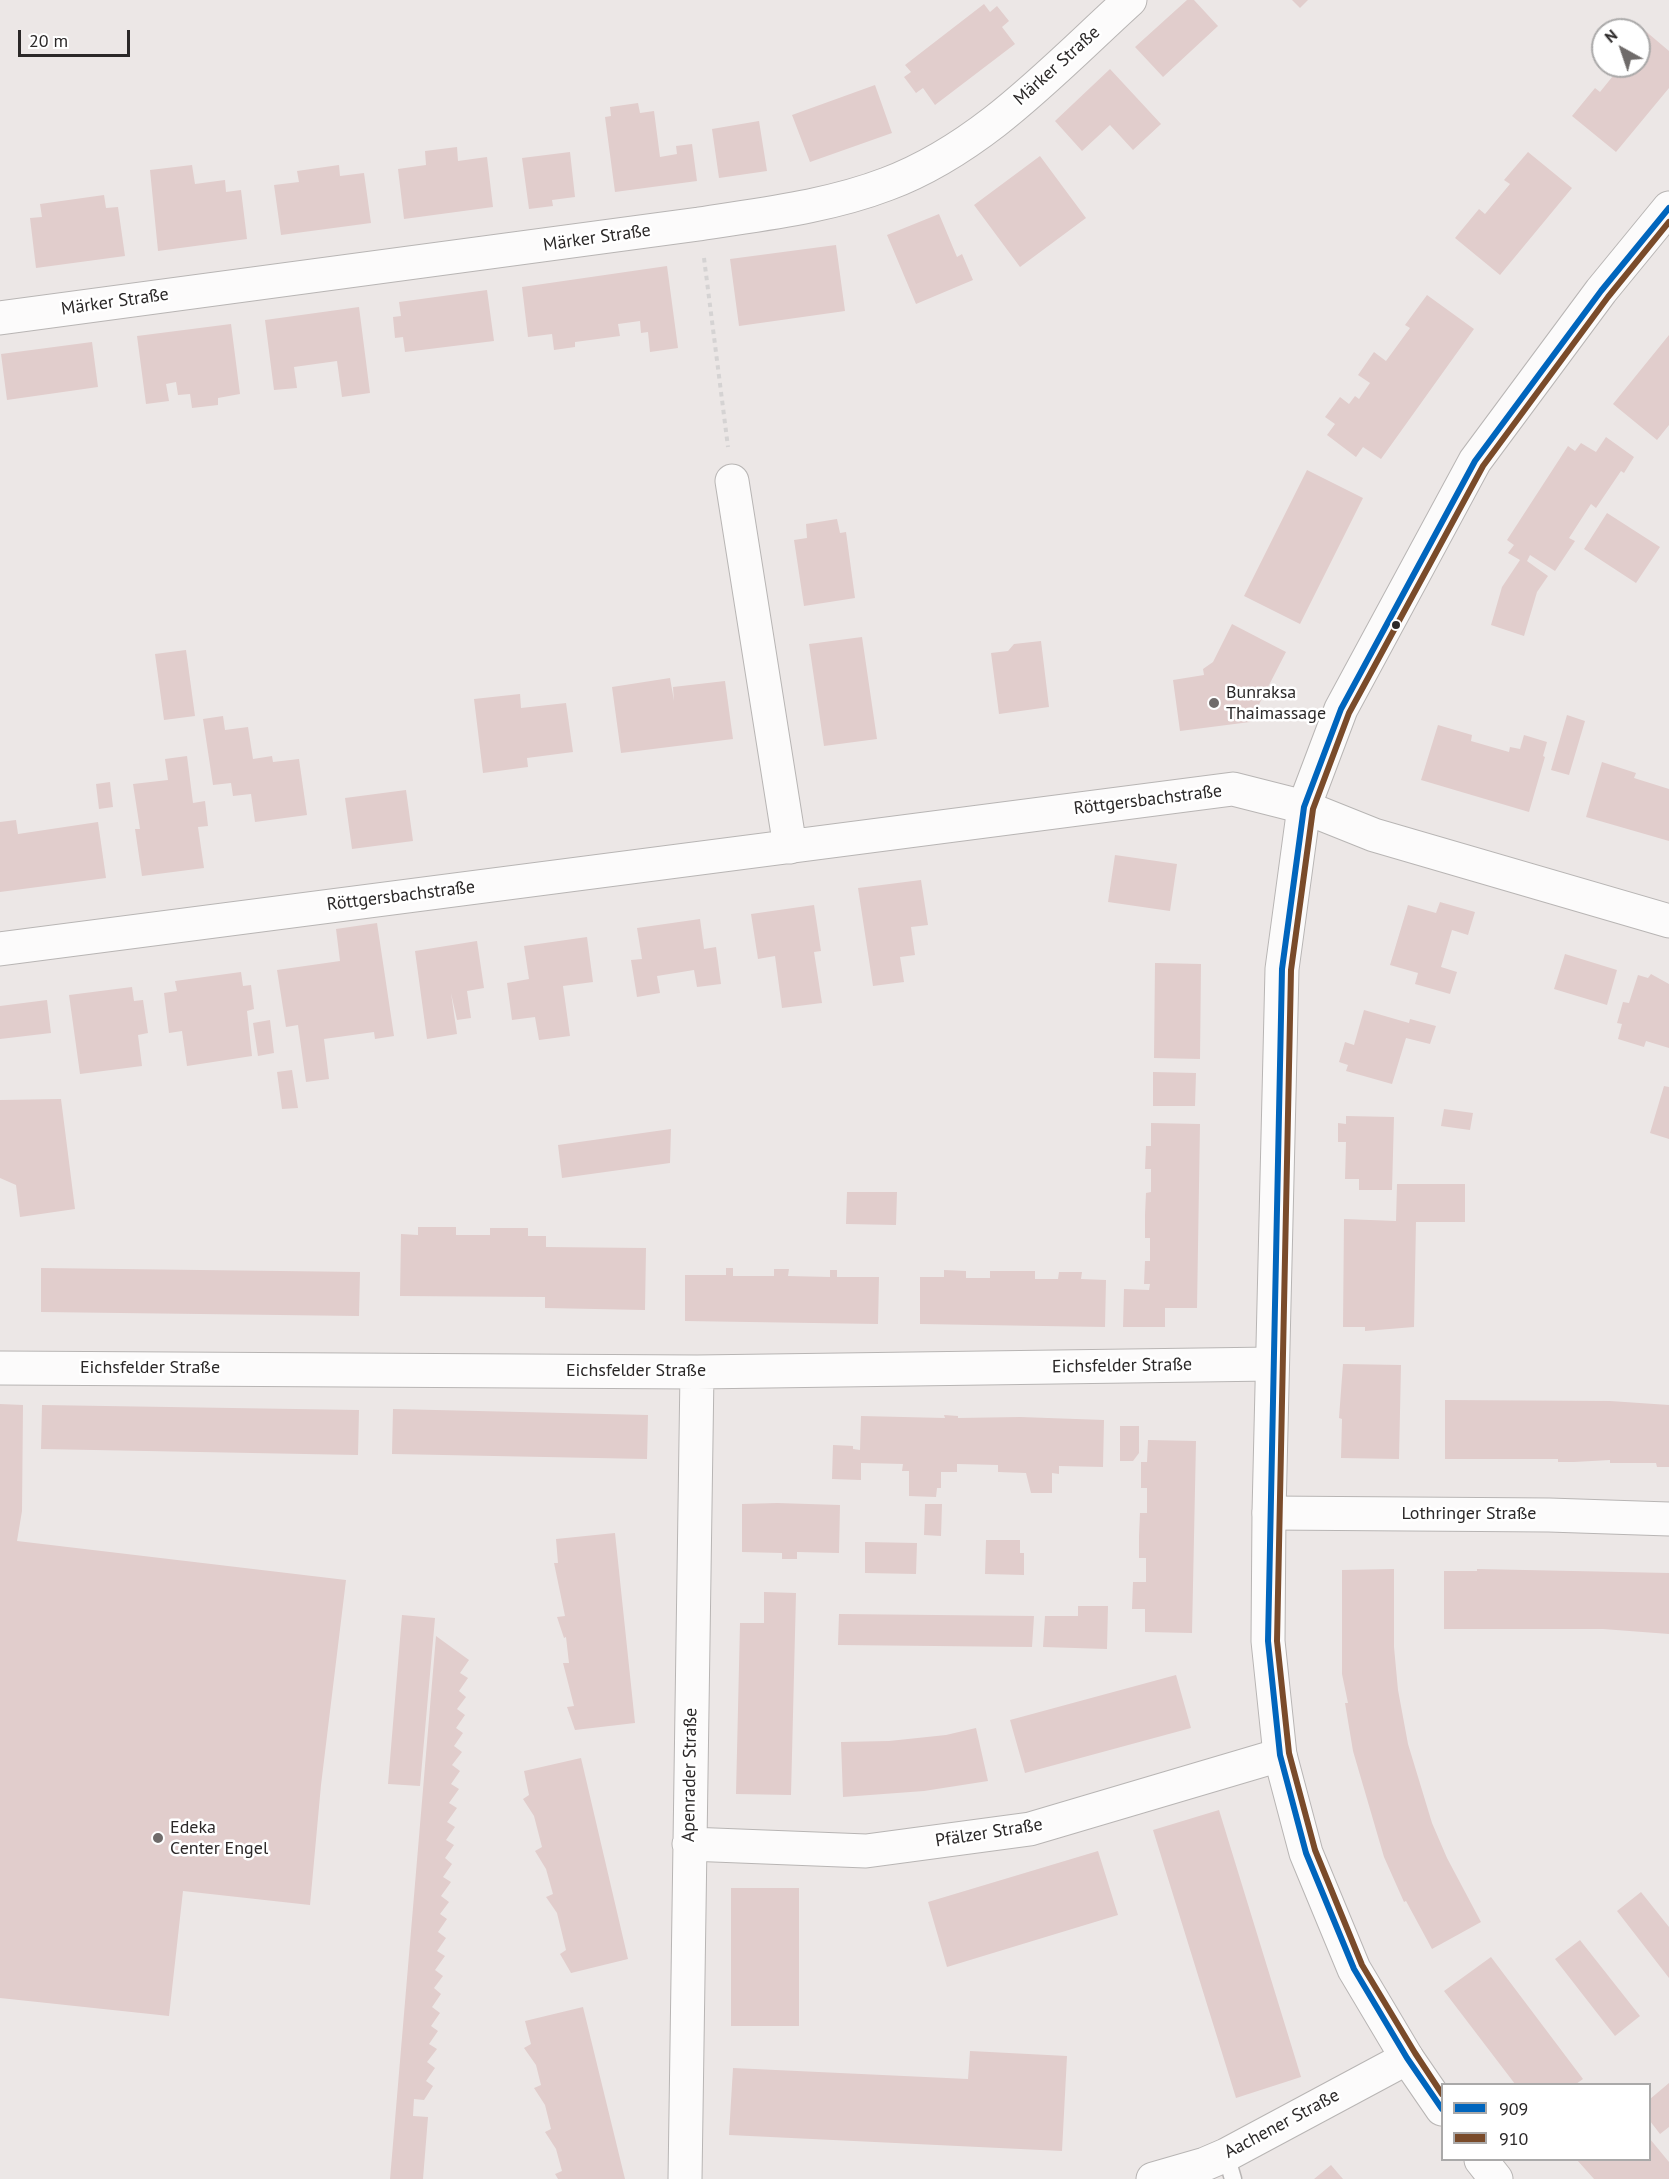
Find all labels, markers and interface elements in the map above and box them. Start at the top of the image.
scale bar [21,18,134,56]
north arrow [1591,18,1651,78]
street label: Märker Straße [1010,22,1104,110]
text: N [1600,25,1621,47]
text: 20 m [29,29,68,52]
street label: Märker Straße [542,220,652,256]
street label: Märker Straße [60,284,170,320]
unlabelled marker [1390,619,1402,631]
place label: Bunraksa Thaimassage [1226,682,1326,724]
marker: Bunraksa Thaimassage [1207,696,1221,710]
street label: Röttgersbachstraße [1073,780,1223,820]
street label: Röttgersbachstraße [326,876,476,916]
street label: Eichsfelder Straße [1052,1354,1192,1378]
street label: Eichsfelder Straße [80,1357,220,1379]
street label: Eichsfelder Straße [566,1360,706,1382]
street label: Lothringer Straße [1402,1503,1536,1525]
street label: Apenrader Straße [678,1708,702,1842]
street label: Pfälzer Straße [934,1814,1044,1852]
place label: Edeka Center Engel [170,1817,268,1860]
marker: Edeka Center Engel [151,1831,165,1845]
legend [1441,2083,1651,2161]
street label: Aachener Straße [1221,2085,1343,2163]
text: 909 [1499,2097,1528,2120]
text: 910 [1499,2127,1528,2150]

